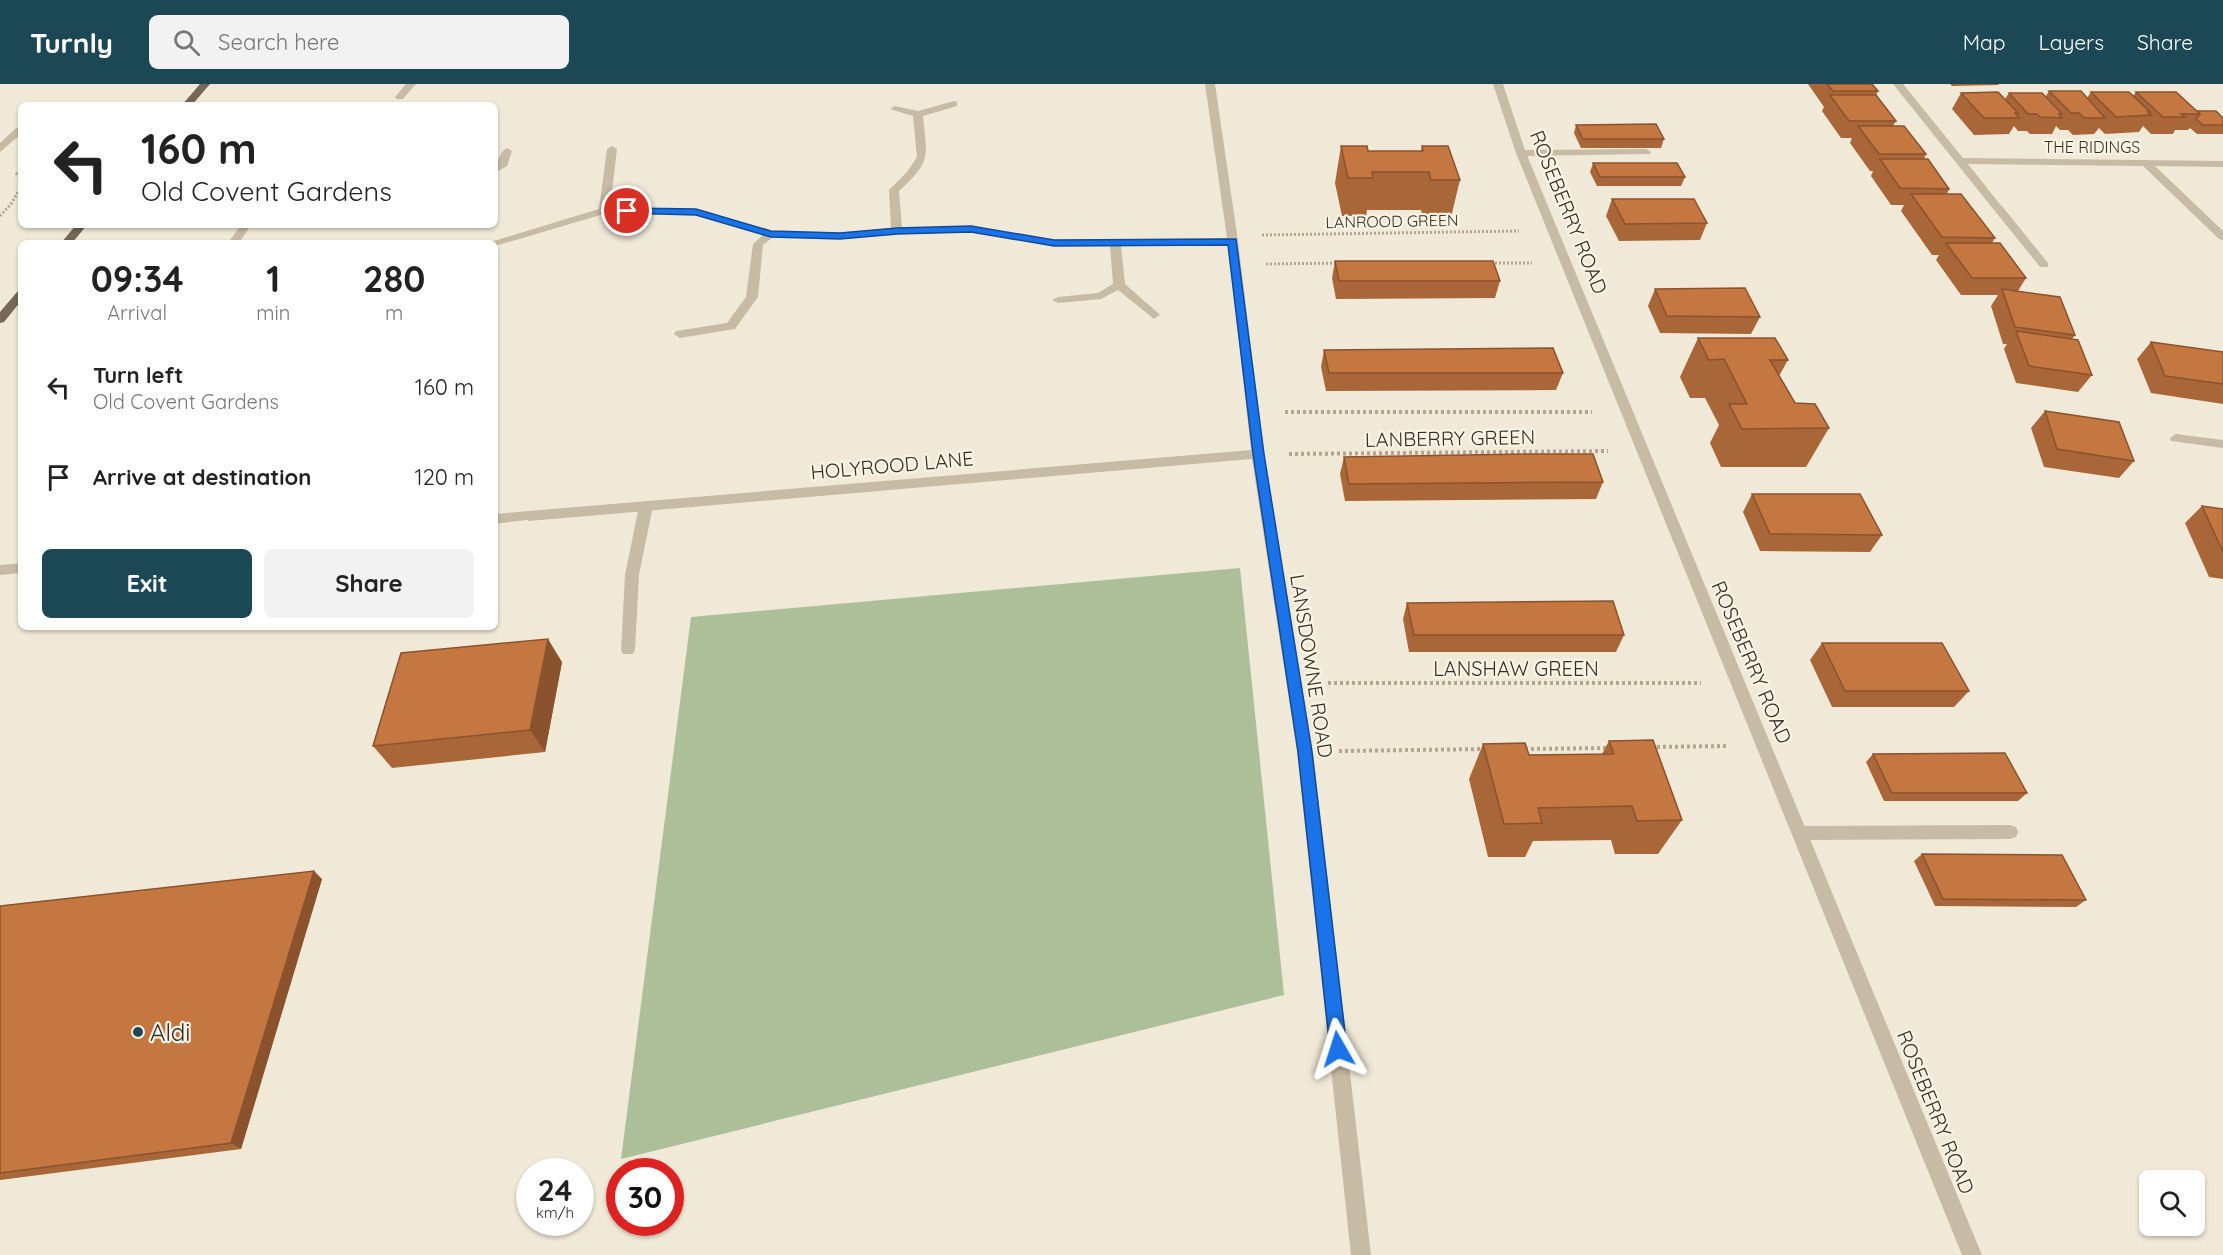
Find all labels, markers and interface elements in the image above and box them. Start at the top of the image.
search box [149,15,569,69]
text: Turnly [30,25,113,60]
icon: search [170,26,203,59]
text: Search here [218,28,339,56]
text: Map [1963,29,2006,55]
text: Layers [2039,29,2104,55]
text: Share [2137,29,2193,55]
text: 160 m [141,122,257,175]
icon: left [42,126,120,204]
street label: ROSEBERRY ROAD [1525,127,1613,297]
street label: THE RIDINGS [2044,137,2140,157]
text: Old Covent Gardens [141,174,392,208]
pin [601,185,652,236]
icon: arrive [610,194,643,227]
street label: LANROOD GREEN [1325,210,1459,232]
text: 09:34 [91,256,184,301]
text: 1 [266,256,280,301]
text: 280 [363,256,425,301]
text: Arrival [107,300,167,325]
text: min [256,300,290,325]
text: m [385,300,403,325]
text: Turn left [93,361,183,389]
icon: left [42,371,75,404]
text: 160 m [415,373,474,401]
text: Old Covent Gardens [93,389,279,414]
street label: LANBERRY GREEN [1365,424,1535,452]
street label: HOLYROOD LANE [809,445,975,485]
icon: arrive [42,461,75,494]
text: Arrive at destination [93,463,311,491]
text: 120 m [415,463,474,491]
button: Exit [42,549,252,618]
button: Share [264,549,474,618]
street label: LANSDOWNE ROAD [1285,572,1339,760]
street label: ROSEBERRY ROAD [1706,577,1798,747]
street label: LANSHAW GREEN [1433,656,1599,681]
place label: Aldi [150,1017,191,1047]
position arrow [1306,1017,1370,1081]
marker: Aldi [131,1025,145,1039]
street label: ROSEBERRY ROAD [1892,1027,1980,1197]
speed limit sign: 30 [606,1158,684,1236]
map controls [2139,1170,2205,1236]
button: search [2139,1170,2205,1236]
text: 24 [538,1171,572,1209]
text: km/h [536,1203,574,1222]

